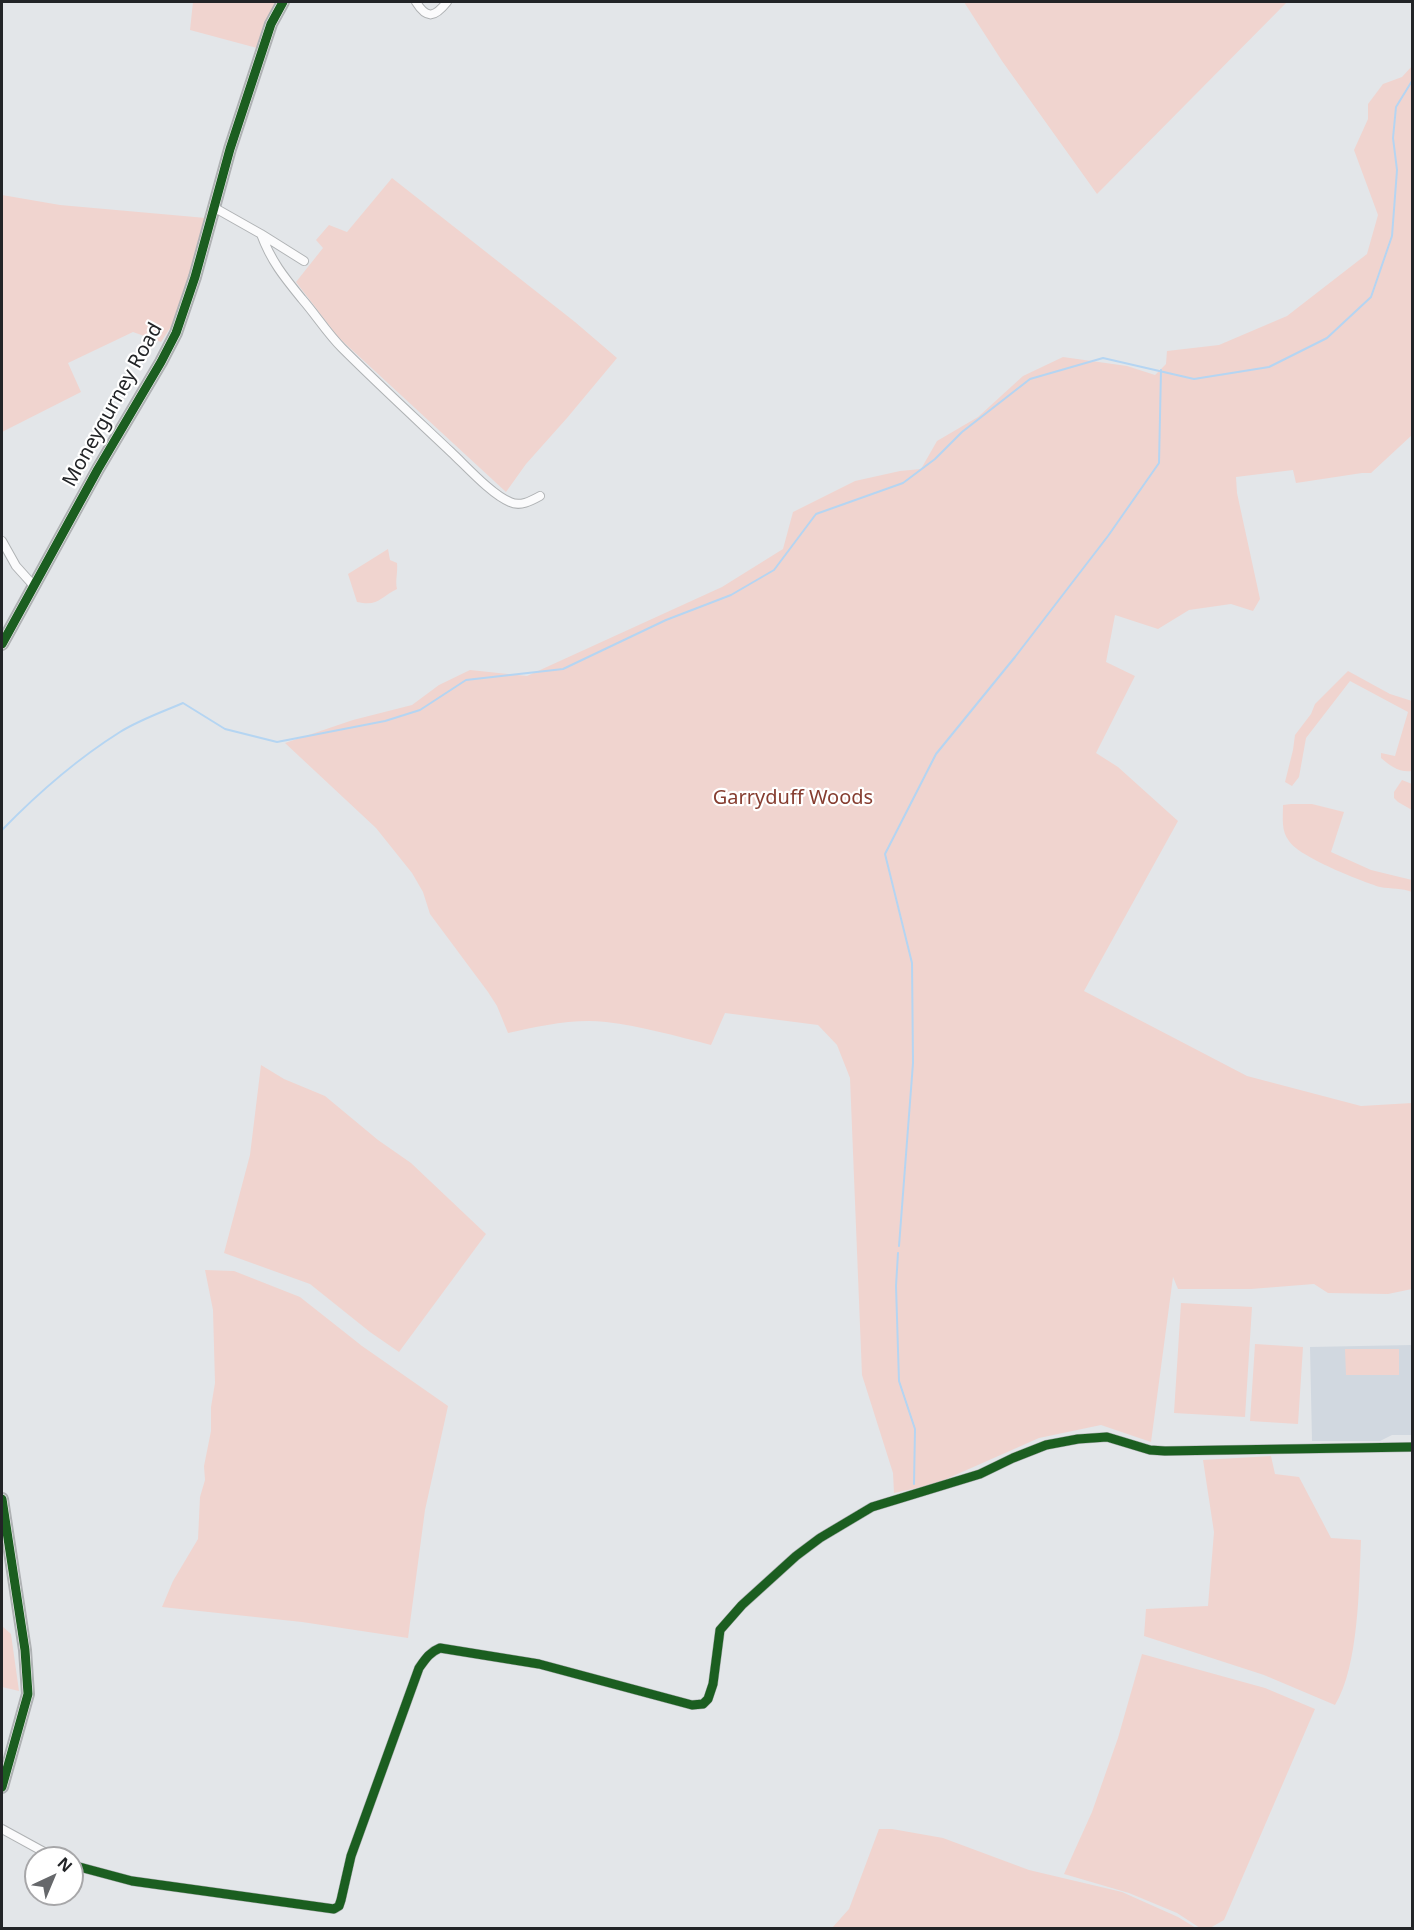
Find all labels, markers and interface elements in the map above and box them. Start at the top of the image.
street label: Moneygurney Road [58,319,168,491]
park label: Garryduff Woods [713,786,873,810]
north arrow [24,1846,84,1906]
text: N [53,1852,77,1877]

